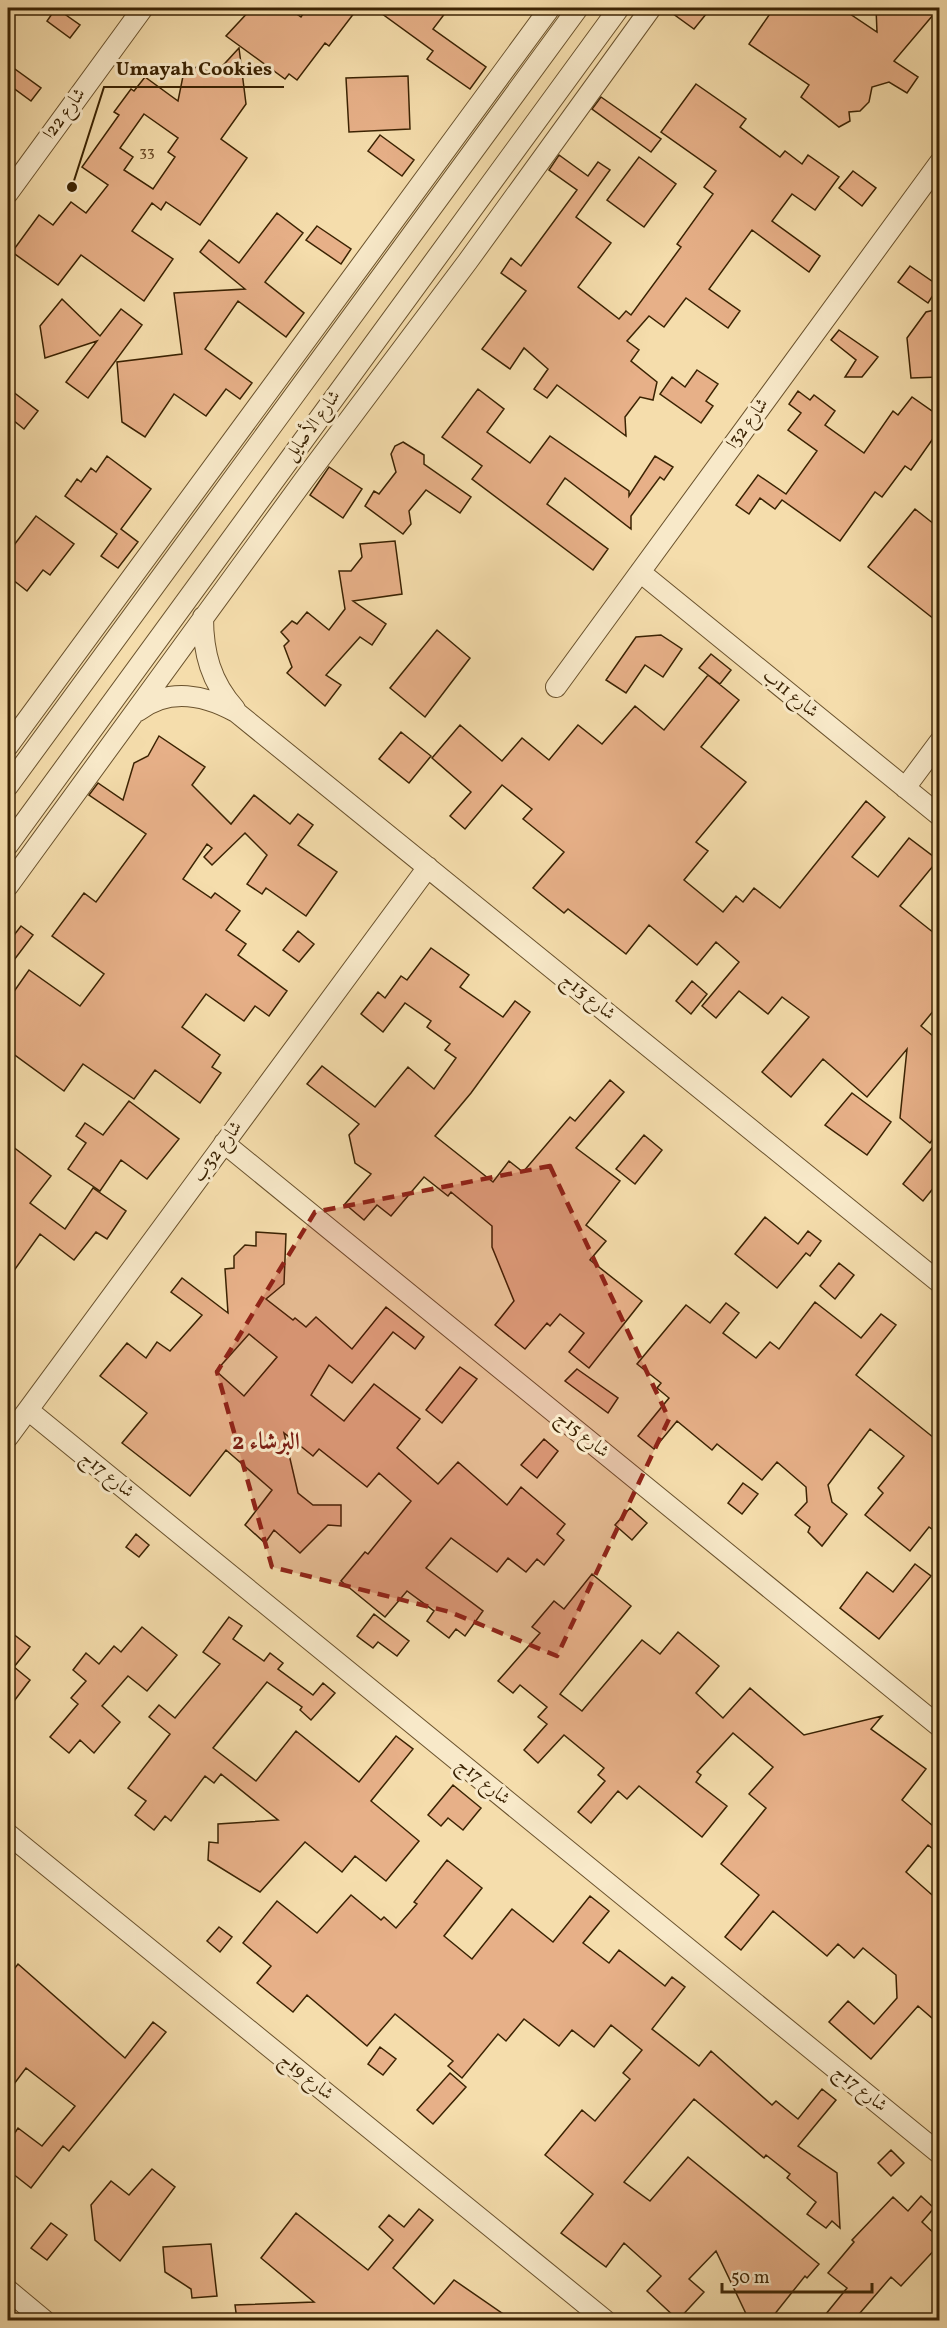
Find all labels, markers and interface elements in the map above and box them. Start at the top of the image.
callout: Umayah Cookies [104,49,284,87]
text: Umayah Cookies [116,56,272,84]
street label: شارع 22ا [38,83,93,145]
house number: 33 [139,142,155,163]
street label: شارع الأصايل [277,384,348,467]
street label: شارع 32ا [721,393,776,455]
street label: شارع 11ب [756,664,823,725]
street label: شارع 13ج [554,967,620,1028]
street label: شارع 32ب [187,1116,250,1188]
street label: شارع 15ج [549,1406,614,1466]
district label: البرشاء 2 [232,1426,300,1460]
street label: شارع 17ج [74,1446,139,1506]
street label: شارع 17ج [450,1753,515,1813]
street label: شارع 19ج [272,2047,338,2108]
street label: شارع 17ج [827,2060,892,2120]
scale bar [722,2256,872,2294]
text: 50 m [731,2266,770,2291]

